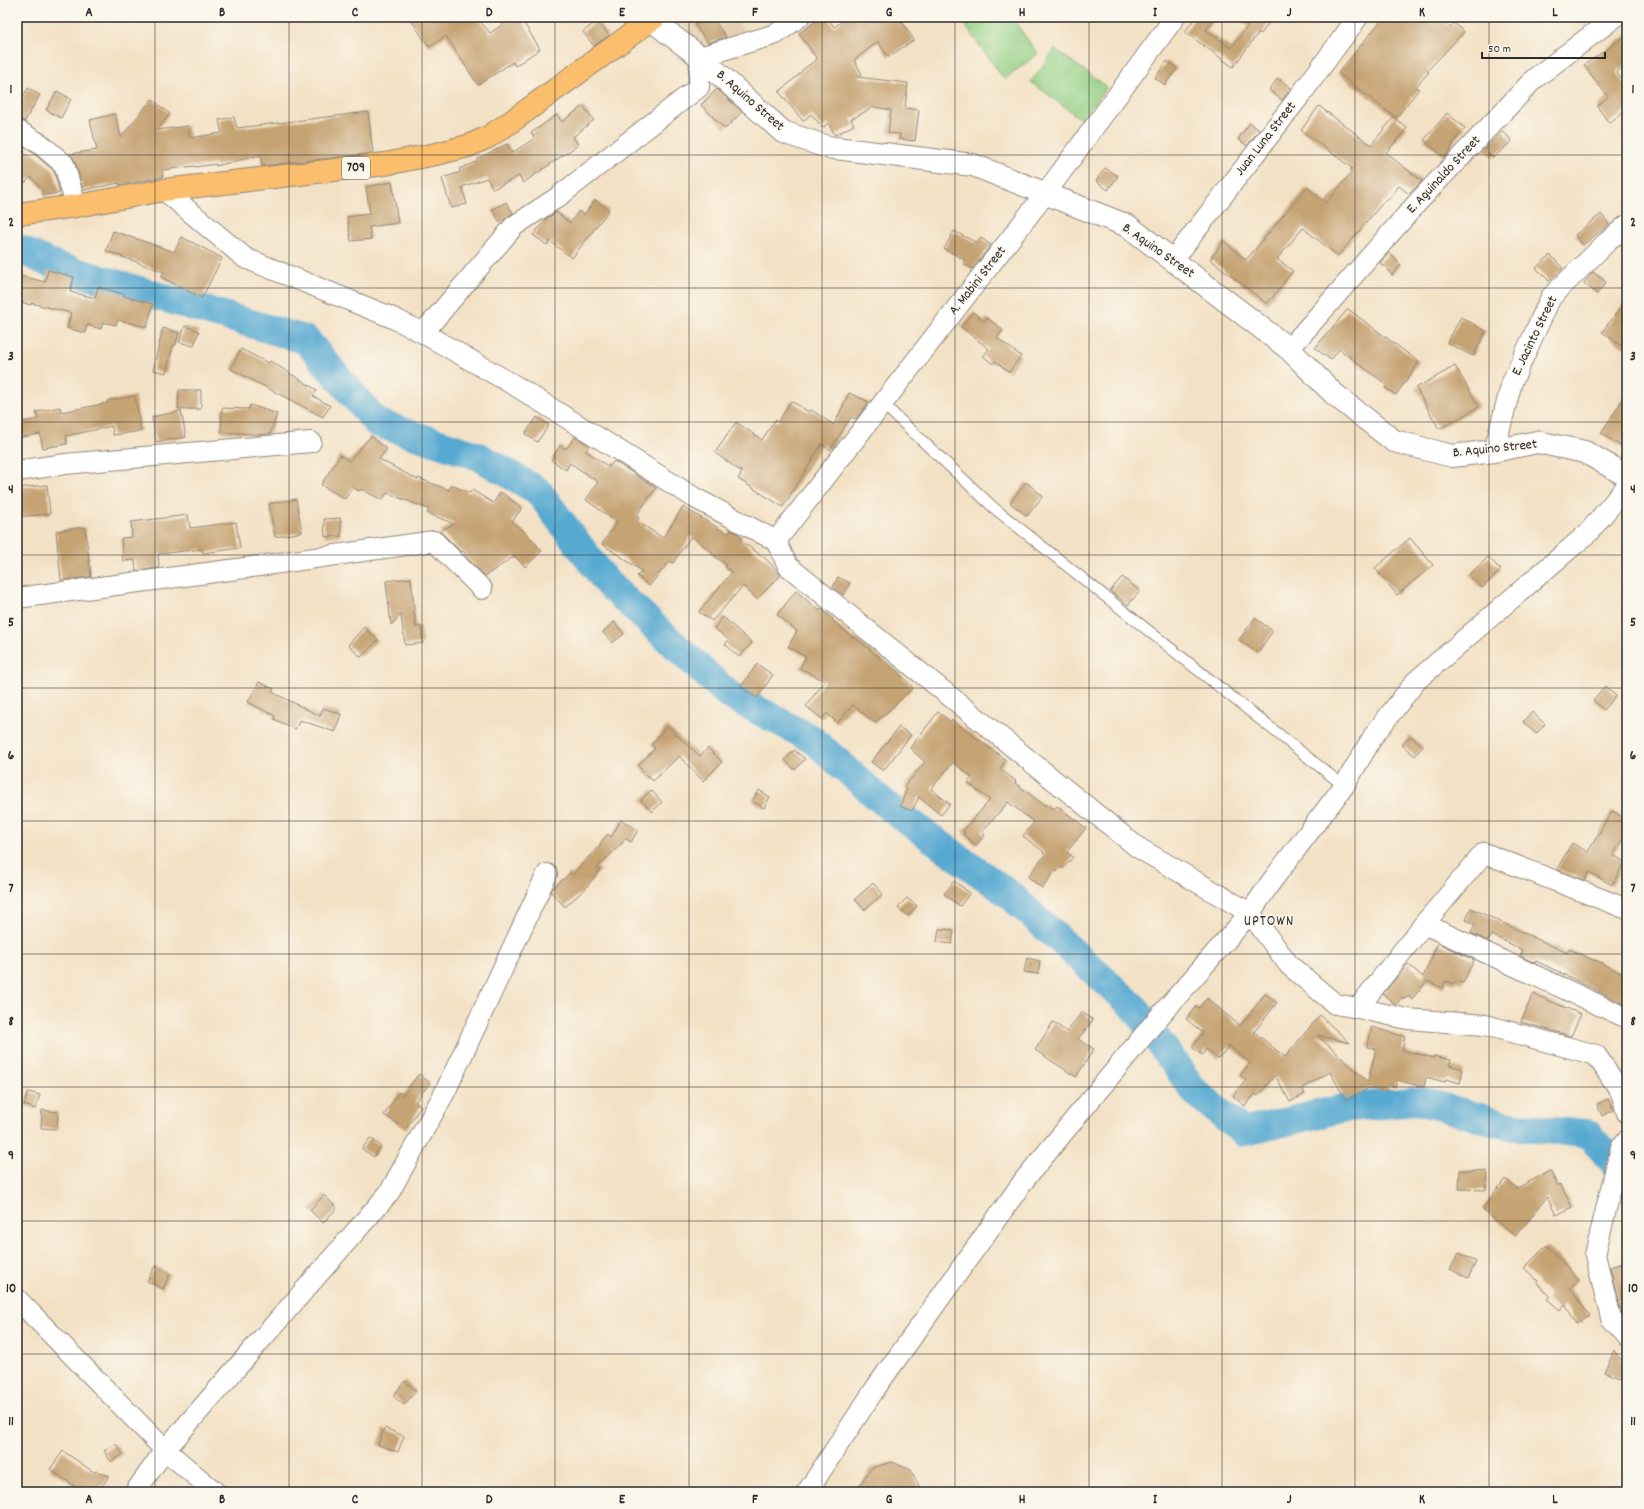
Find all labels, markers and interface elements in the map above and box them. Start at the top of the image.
text: A [85,4,93,23]
text: B [219,4,225,23]
text: C [352,4,359,23]
text: D [486,4,493,23]
text: E [619,4,626,23]
text: F [752,4,758,23]
text: G [886,4,893,23]
text: H [1019,4,1026,23]
text: I [1153,4,1158,23]
text: J [1287,4,1292,23]
text: K [1419,4,1425,23]
text: L [1552,4,1558,23]
scale bar [1482,34,1605,60]
text: 50 m [1488,41,1511,58]
street label: B. Aquino Street [712,66,788,136]
text: 1 [10,81,13,100]
text: 1 [1632,81,1635,100]
street label: Juan Luna Street [1231,98,1301,180]
street label: E. Aguinaldo Street [1402,131,1486,219]
road number: 709 [342,157,370,179]
text: 2 [8,214,14,233]
text: 2 [1630,214,1636,233]
street label: B. Aquino Street [1118,219,1198,283]
street label: A. Mabini Street [945,242,1011,320]
street label: E. Jacinto Street [1507,293,1563,379]
text: 3 [8,348,14,367]
text: 3 [1630,348,1636,367]
street label: B. Aquino Street [1452,435,1538,463]
text: 4 [8,481,14,500]
text: 4 [1630,481,1636,500]
text: 5 [8,614,14,633]
text: 5 [1630,614,1636,633]
text: 6 [8,747,15,766]
text: 6 [1630,747,1637,766]
text: 7 [9,880,14,899]
text: 7 [1631,880,1636,899]
district label: UPTOWN [1244,911,1294,933]
text: 8 [8,1013,14,1032]
text: 8 [1630,1013,1636,1032]
text: 9 [8,1147,14,1166]
text: 9 [1630,1147,1636,1166]
text: 10 [6,1280,16,1299]
text: 10 [1628,1280,1638,1299]
text: 11 [8,1413,14,1432]
text: 11 [1630,1413,1636,1432]
text: A [85,1491,93,1509]
text: B [219,1491,225,1509]
text: C [352,1491,359,1509]
text: D [486,1491,493,1509]
text: E [619,1491,626,1509]
text: F [752,1491,758,1509]
text: G [886,1491,893,1509]
text: H [1019,1491,1026,1509]
text: I [1153,1491,1158,1509]
text: J [1287,1491,1292,1509]
text: K [1419,1491,1425,1509]
text: L [1552,1491,1558,1509]

